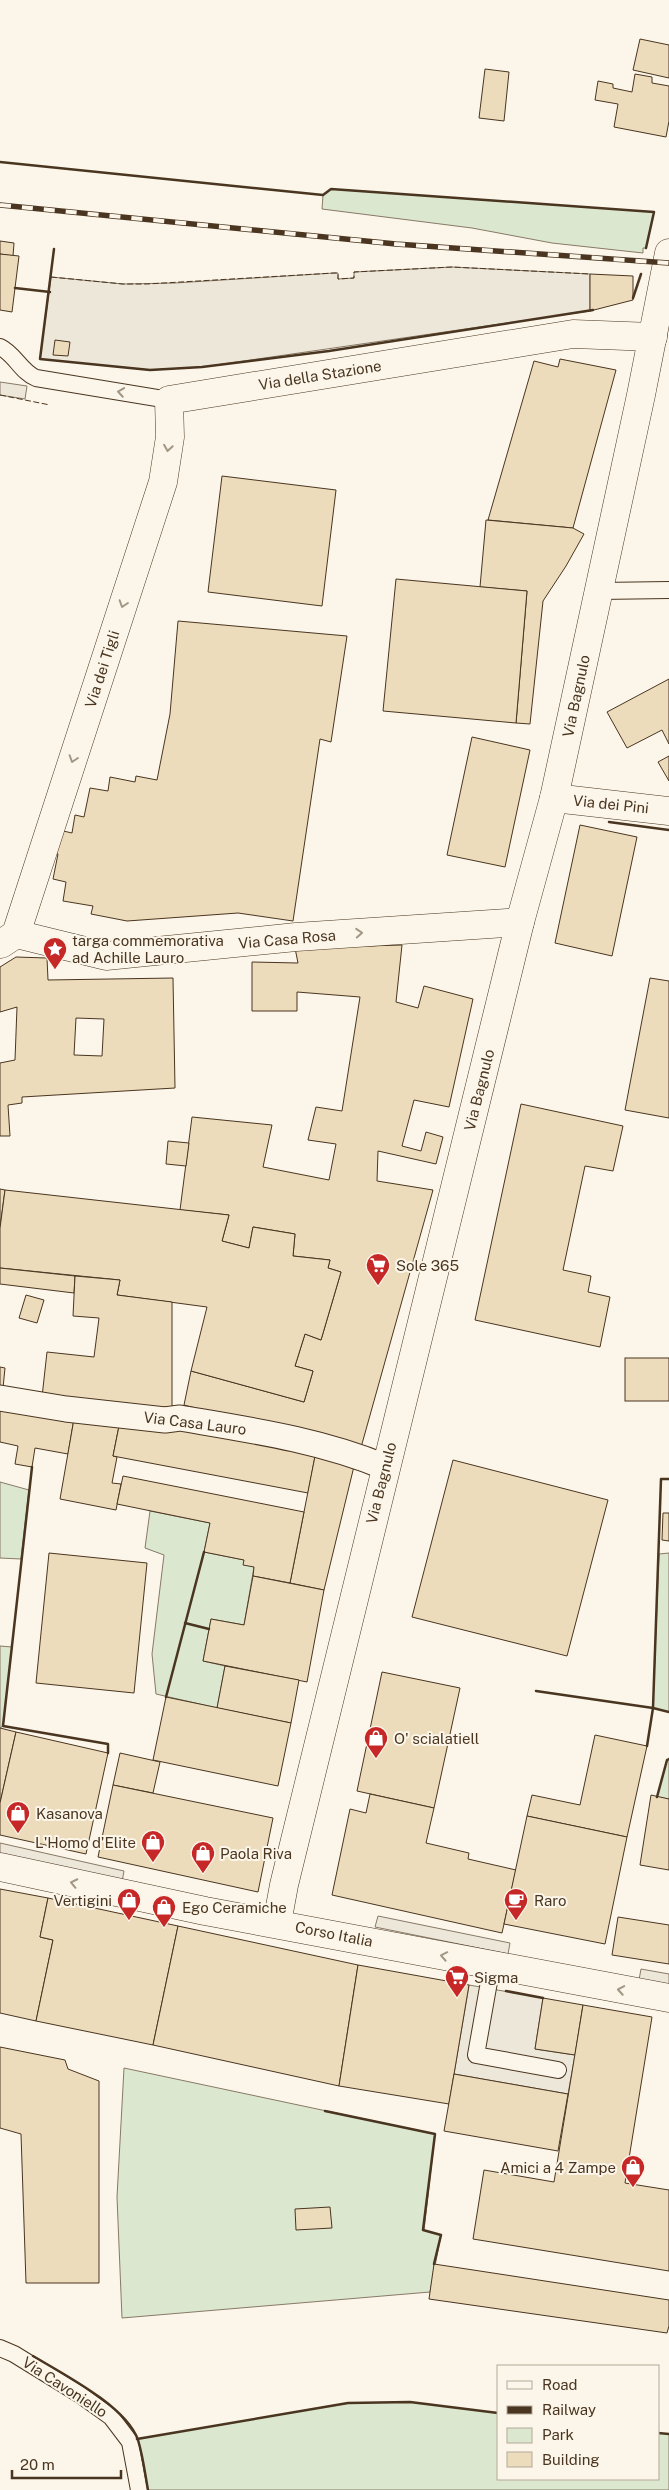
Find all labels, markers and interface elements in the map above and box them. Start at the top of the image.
street label: Via della Stazione [257,357,383,393]
one-way arrow [116,387,124,398]
one-way arrow [164,444,174,453]
one-way arrow [119,600,129,608]
street label: Via dei Tigli [81,628,123,710]
street label: Via Bagnulo [559,653,593,739]
one-way arrow [69,754,79,763]
street label: Via dei Pini [572,792,650,816]
street label: Via Casa Rosa [237,926,337,952]
one-way arrow [355,927,363,938]
place label: targa commemorativa ad Achille Lauro [72,932,224,966]
place icon: targa commemorativa ad Achille Lauro [42,936,68,970]
street label: Via Bagnulo [461,1047,497,1133]
supermarket icon: Sole 365 [365,1252,391,1286]
place label: Sole 365 [396,1257,459,1274]
street label: Via Casa Lauro [143,1408,247,1438]
street label: Via Bagnulo [363,1440,399,1526]
shop icon: O' scialatiell [363,1725,389,1759]
place label: O' scialatiell [394,1730,479,1747]
shop icon: Kasanova [5,1800,31,1834]
place label: Kasanova [36,1805,103,1822]
shop icon: L'Homo d'Elite [140,1829,166,1863]
place label: L'Homo d'Elite [35,1834,136,1851]
shop icon: Paola Riva [190,1840,216,1874]
place label: Paola Riva [220,1845,292,1862]
one-way arrow [70,1878,79,1889]
shop icon: Vertigini [116,1887,142,1921]
cafe icon: Raro [503,1887,529,1921]
place label: Vertigini [53,1892,112,1909]
place label: Raro [534,1892,567,1909]
shop icon: Ego Ceramiche [151,1894,177,1928]
place label: Ego Ceramiche [182,1899,287,1916]
street label: Corso Italia [294,1918,374,1950]
one-way arrow [440,1951,449,1962]
supermarket icon: Sigma [444,1964,470,1998]
place label: Sigma [474,1969,518,1986]
one-way arrow [617,1985,625,1995]
shop icon: Amici a 4 Zampe [620,2154,646,2188]
place label: Amici a 4 Zampe [500,2159,616,2176]
street label: Via Cavoniello [19,2353,111,2421]
legend [497,2365,659,2480]
text: Road [542,2376,578,2393]
text: Railway [542,2401,596,2418]
text: Park [542,2426,574,2443]
scale bar [12,2448,121,2480]
text: Building [542,2451,600,2468]
text: 20 m [20,2456,55,2473]

